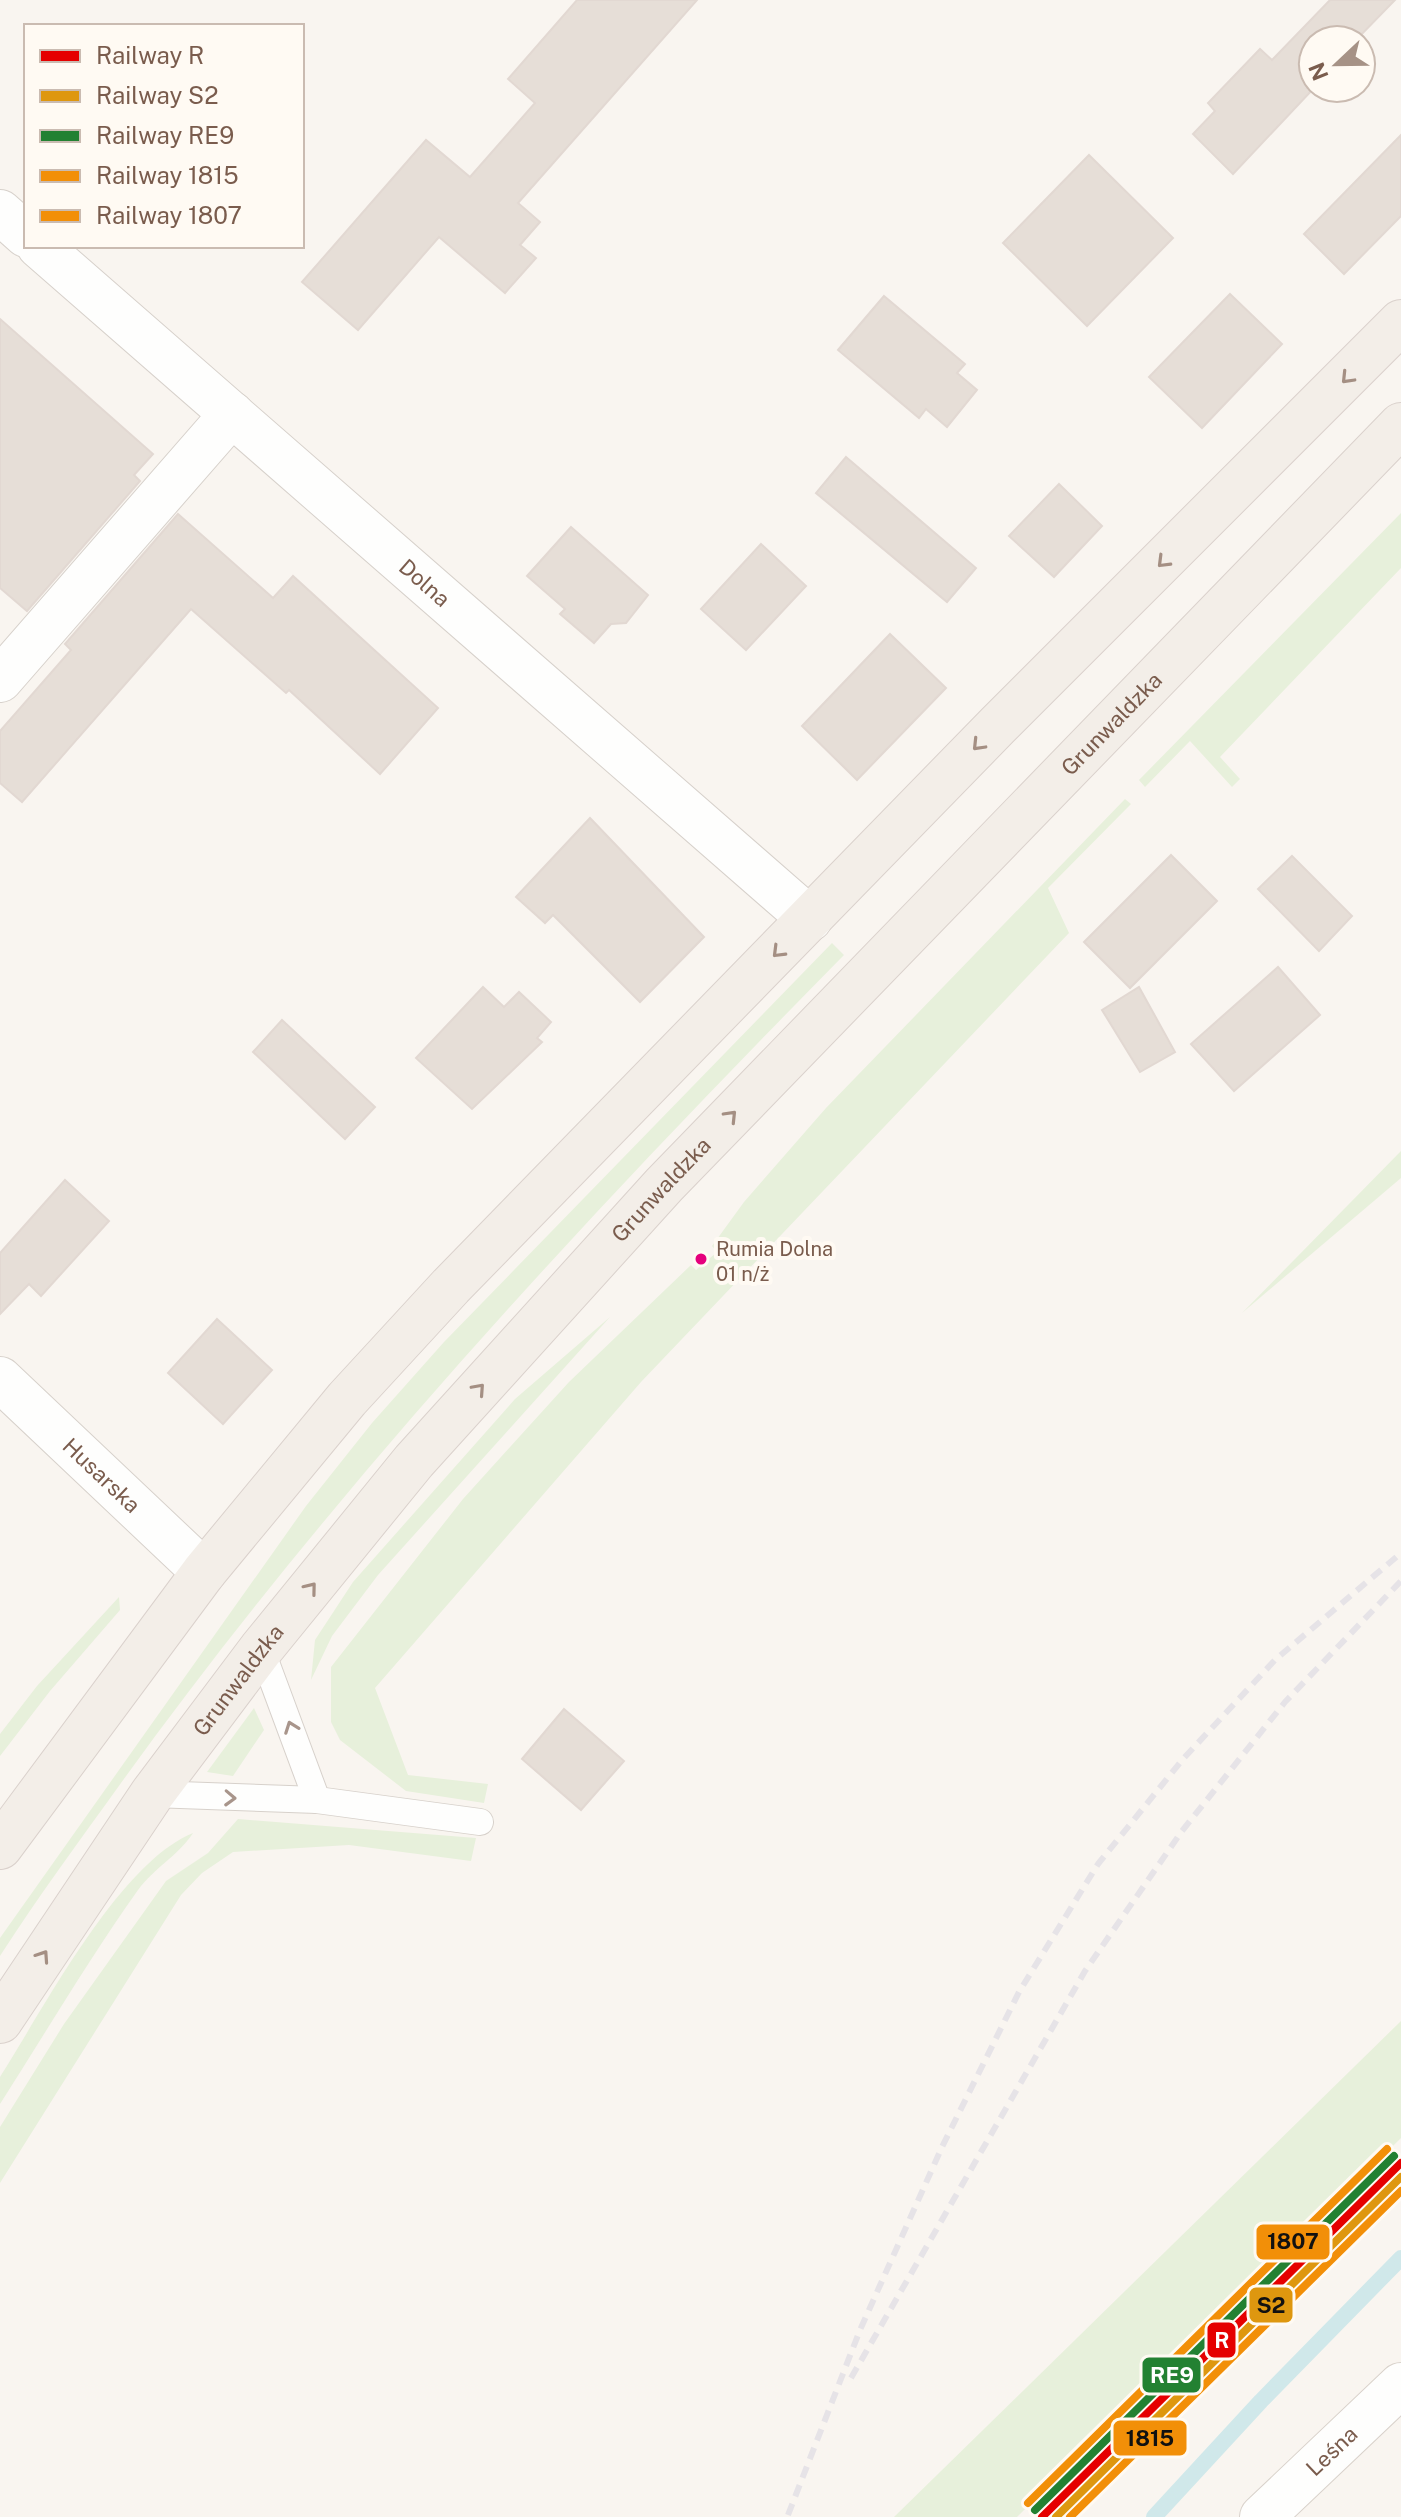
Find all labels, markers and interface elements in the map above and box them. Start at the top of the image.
legend [24,24,304,248]
north arrow [1297,24,1377,104]
text: Railway R [96,41,204,69]
text: N [1303,59,1334,84]
text: Railway S2 [96,81,218,109]
text: Railway RE9 [96,121,234,149]
text: Railway 1815 [96,161,239,189]
text: Railway 1807 [96,201,242,229]
one-way arrow [1341,369,1356,383]
one-way arrow [1158,552,1172,567]
street label: Dolna [394,553,456,612]
street label: Grunwaldzka [1056,667,1167,781]
one-way arrow [973,736,988,750]
one-way arrow [773,943,787,957]
one-way arrow [722,1110,736,1125]
street label: Grunwaldzka [606,1132,716,1247]
place label: Rumia Dolna 01 n/ż [716,1237,833,1286]
marker: Rumia Dolna 01 n/ż [693,1251,709,1267]
one-way arrow [470,1384,484,1399]
street label: Husarska [58,1432,146,1518]
one-way arrow [301,1583,316,1597]
street label: Grunwaldzka [187,1619,289,1741]
one-way arrow [284,1721,301,1735]
one-way arrow [224,1789,237,1806]
one-way arrow [34,1951,49,1965]
line badge: 1807 [1255,2223,1331,2261]
text: 1807 [1267,2228,1319,2254]
line badge: S2 [1248,2286,1294,2324]
text: S2 [1256,2292,1286,2318]
line badge: R [1206,2321,1237,2359]
text: R [1214,2327,1230,2353]
line badge: RE9 [1141,2356,1202,2394]
text: RE9 [1150,2362,1194,2388]
line badge: 1815 [1112,2419,1188,2457]
street label: Leśna [1301,2421,1363,2481]
text: 1815 [1126,2425,1174,2451]

